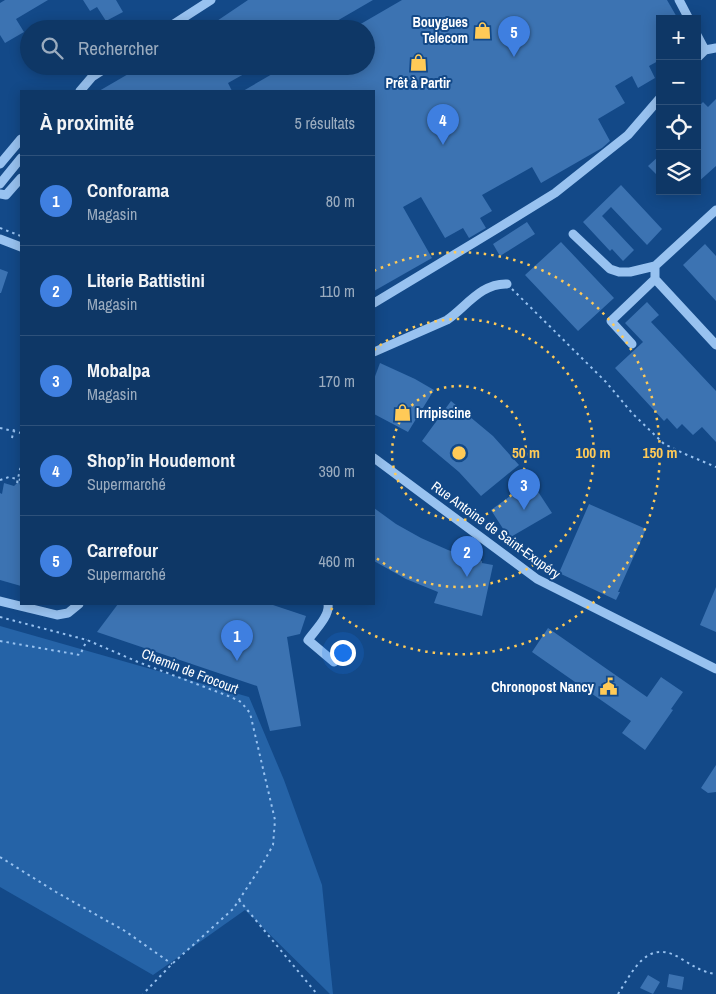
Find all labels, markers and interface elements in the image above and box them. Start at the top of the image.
place label: Bouygues Telecom [413,13,468,47]
map controls [656,15,701,195]
button: + [656,15,701,60]
pin: 5 [498,16,530,57]
search box [20,20,375,75]
shop icon: Bouygues Telecom [472,20,492,40]
icon: search [38,34,66,62]
text: Rechercher [78,35,159,61]
shop icon: Prêt à Partir [408,53,428,73]
button: − [656,60,701,105]
place label: Prêt à Partir [385,74,451,92]
pin: 4 [427,104,459,145]
button: locate [656,105,701,150]
text: À proximité [40,108,134,137]
text: 5 résultats [294,112,355,134]
button: layers [656,150,701,195]
text: Conforama [87,177,169,203]
text: 1 [52,190,60,212]
text: 80 m [326,190,355,212]
text: Magasin [87,203,137,225]
text: Literie Battistini [87,267,205,293]
text: 2 [52,280,60,302]
text: 110 m [319,280,355,302]
text: Magasin [87,293,137,315]
text: Mobalpa [87,357,150,383]
text: 3 [52,370,60,392]
text: 170 m [319,370,355,392]
text: Magasin [87,383,137,405]
shop icon: Irripiscine [392,403,412,423]
place label: Irripiscine [416,404,471,422]
text: 50 m [512,442,540,463]
text: 100 m [576,442,610,463]
text: 150 m [643,442,677,463]
centre of rings [450,444,468,462]
text: Shop’in Houdemont [87,447,235,473]
text: 4 [52,460,60,482]
text: 390 m [319,460,355,482]
pin: 3 [508,469,540,510]
text: Supermarché [87,473,166,495]
street label: Rue Antoine de Saint-Exupéry [428,477,564,583]
pin: 2 [451,536,483,577]
text: Carrefour [87,537,158,563]
text: 5 [52,550,60,572]
text: 460 m [319,550,355,572]
text: Supermarché [87,563,166,585]
pin: 1 [221,620,253,661]
your location [330,640,356,666]
street label: Chemin de Frocourt [139,644,241,698]
public building icon: Chronopost Nancy [598,677,618,697]
place label: Chronopost Nancy [491,678,595,696]

